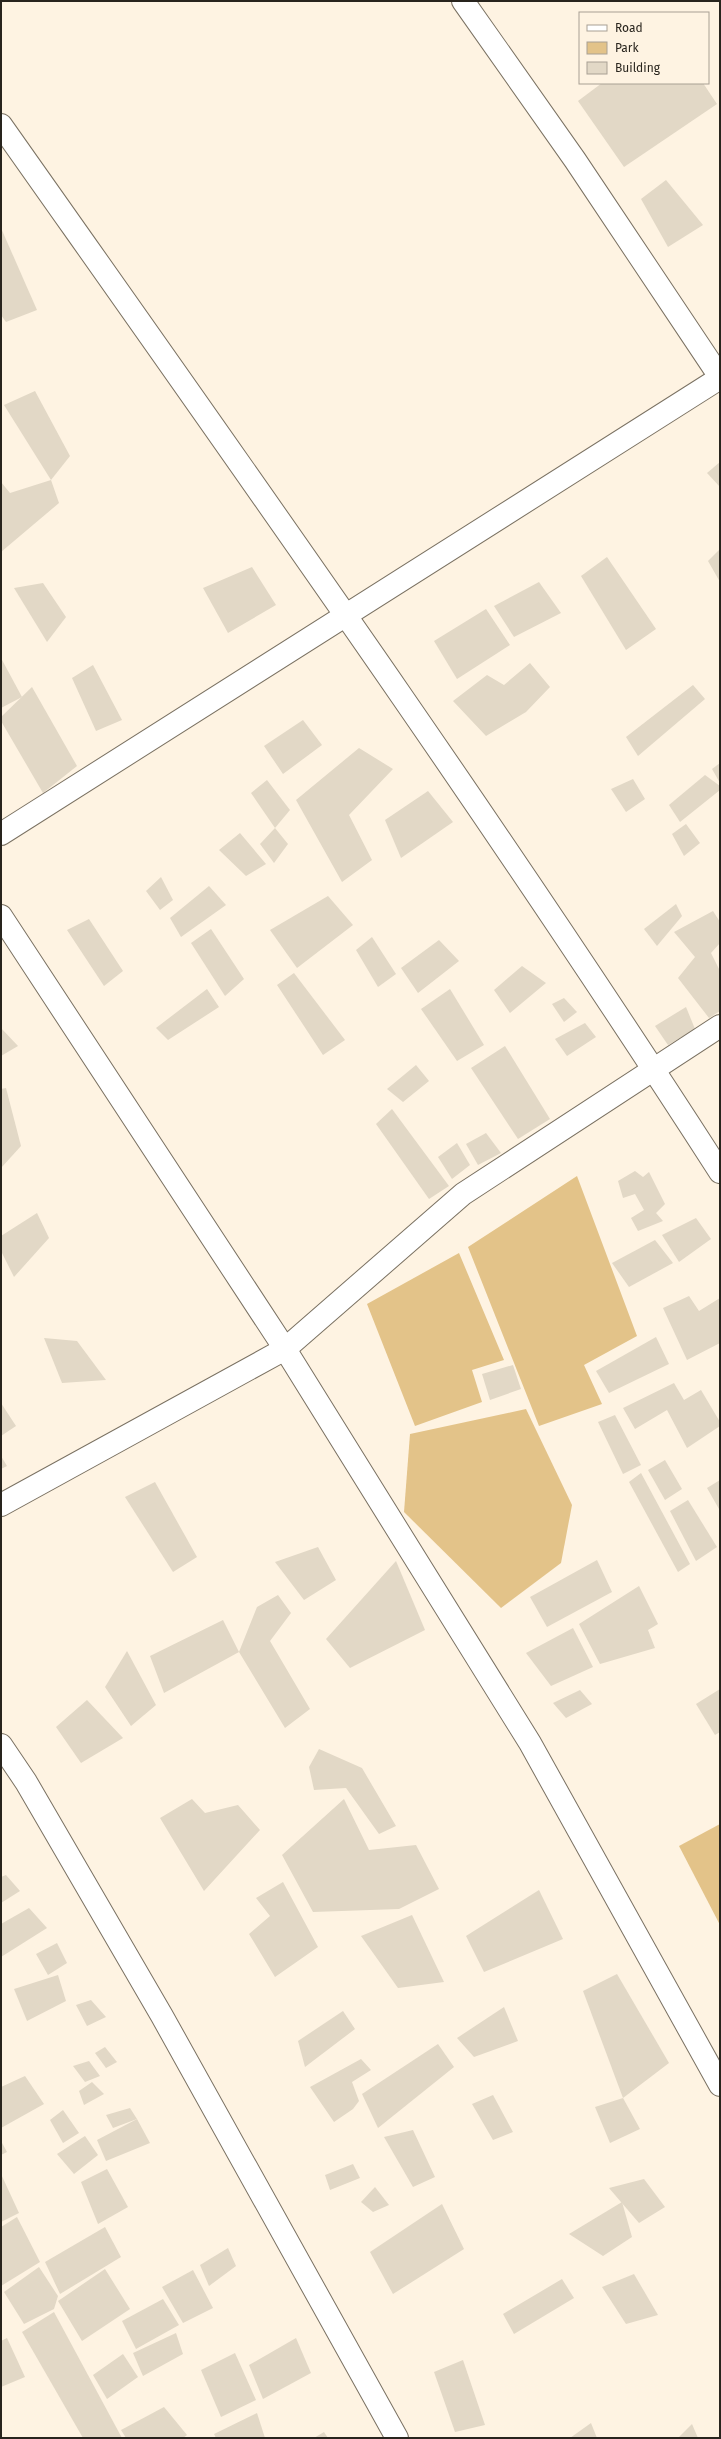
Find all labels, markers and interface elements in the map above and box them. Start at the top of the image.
legend [579,12,709,84]
text: Road [615,21,643,35]
text: Park [615,41,639,55]
text: Building [615,61,661,75]

